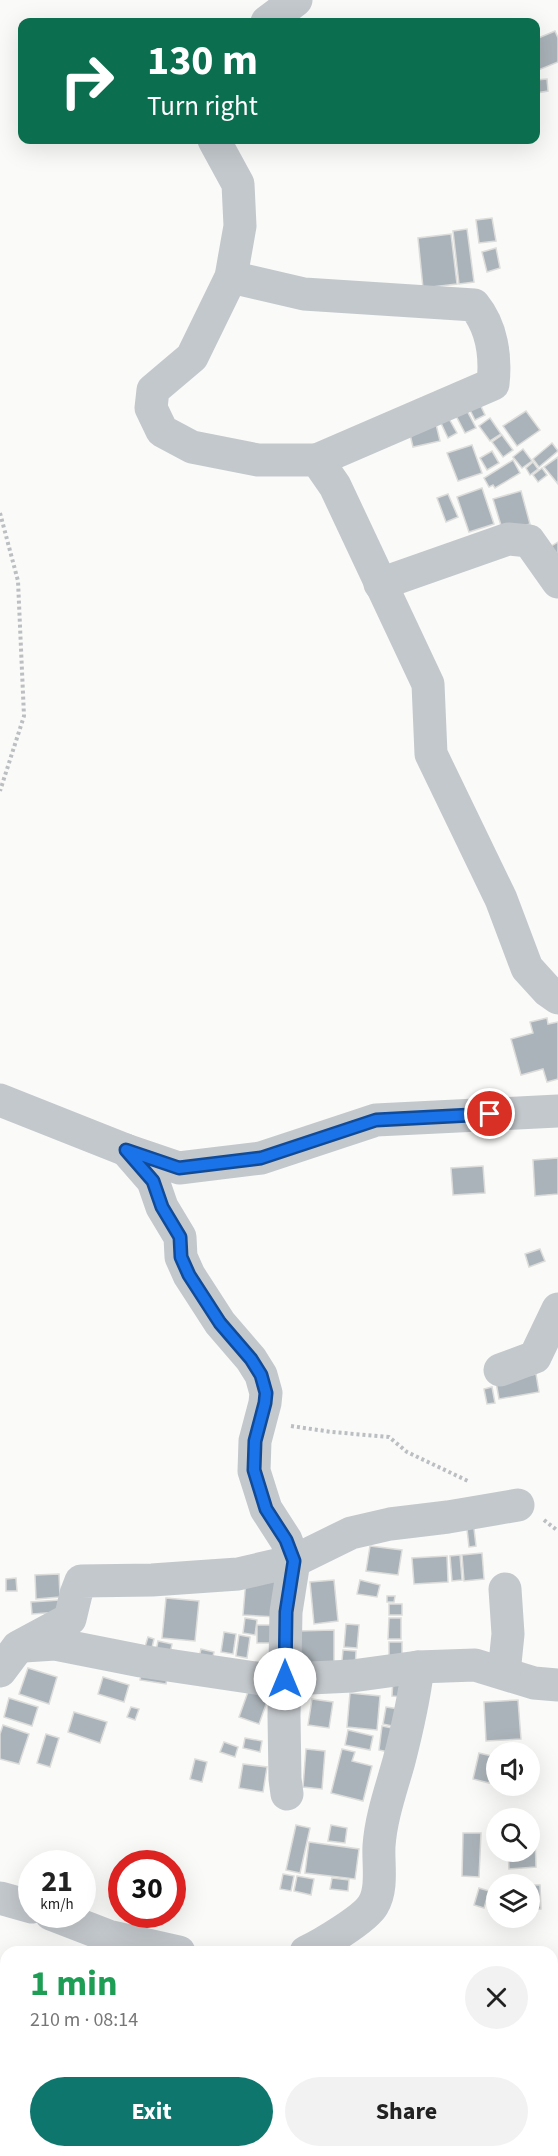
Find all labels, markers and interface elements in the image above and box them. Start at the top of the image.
text: 130 m [147,31,258,91]
icon: right [48,42,126,120]
text: Turn right [147,87,258,126]
pin [464,1088,515,1139]
icon: arrive [473,1097,506,1130]
position arrow [253,1647,317,1711]
map controls [486,1742,540,1928]
button: sound [486,1742,540,1796]
button: search [486,1808,540,1862]
speed limit sign: 30 [108,1850,186,1928]
text: 21 [41,1860,73,1903]
button: layers [486,1874,540,1928]
text: km/h [40,1894,74,1915]
text: 1 min [30,1958,118,2009]
button: close [465,1966,528,2029]
text: 210 m · 08:14 [30,2006,138,2034]
button: Exit [30,2077,273,2146]
button: Share [285,2077,528,2146]

